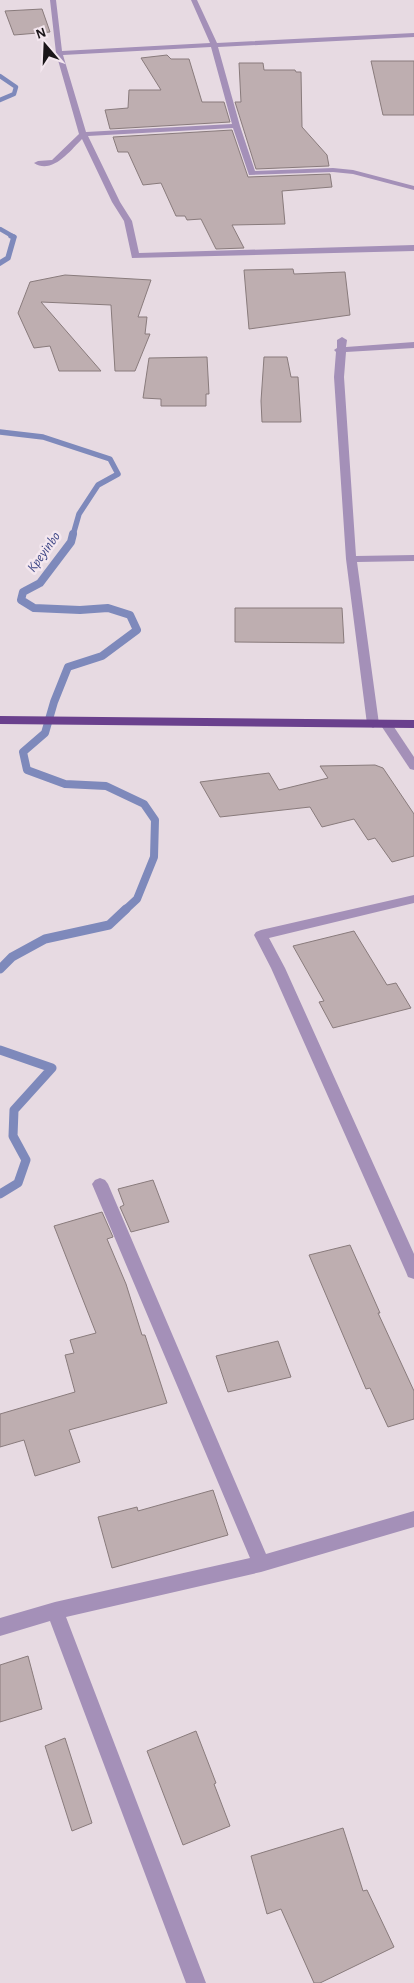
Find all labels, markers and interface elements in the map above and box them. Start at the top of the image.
north arrow [20,20,70,70]
text: N [34,25,48,42]
water label: Kpeyinbo [25,529,63,575]

